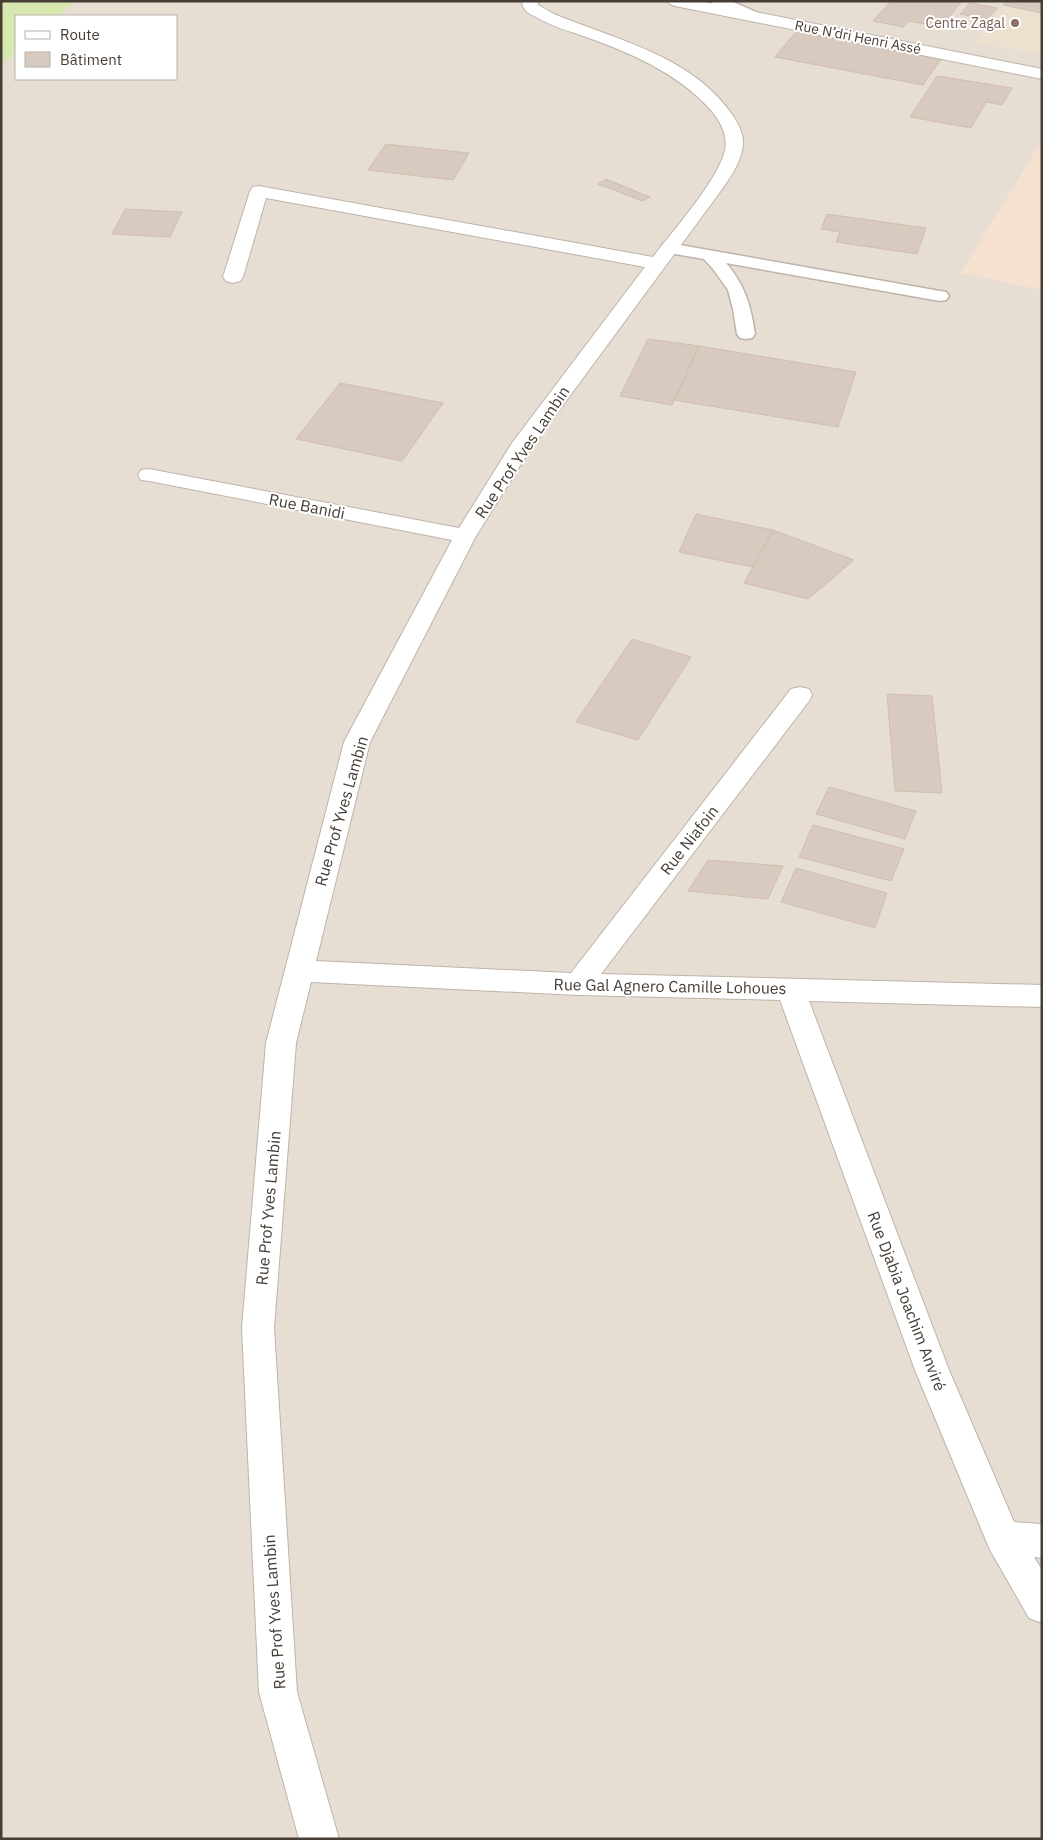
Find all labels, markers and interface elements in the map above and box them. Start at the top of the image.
place label: Centre Zagal [925,14,1005,32]
legend [15,15,178,80]
street label: Rue N’dri Henri Assé [793,16,923,58]
marker: Centre Zagal [1009,17,1021,29]
text: Route [60,25,100,44]
text: Bâtiment [60,50,122,69]
street label: Rue Prof Yves Lambin [470,382,574,522]
street label: Rue Banidi [267,489,347,523]
street label: Rue Prof Yves Lambin [310,734,372,888]
street label: Rue Niafoin [656,801,722,879]
street label: Rue Gal Agnero Camille Lohoues [553,974,787,998]
street label: Rue Prof Yves Lambin [251,1130,285,1286]
street label: Rue Djabia Joachim Anviré [863,1208,951,1394]
street label: Rue Prof Yves Lambin [259,1534,289,1690]

